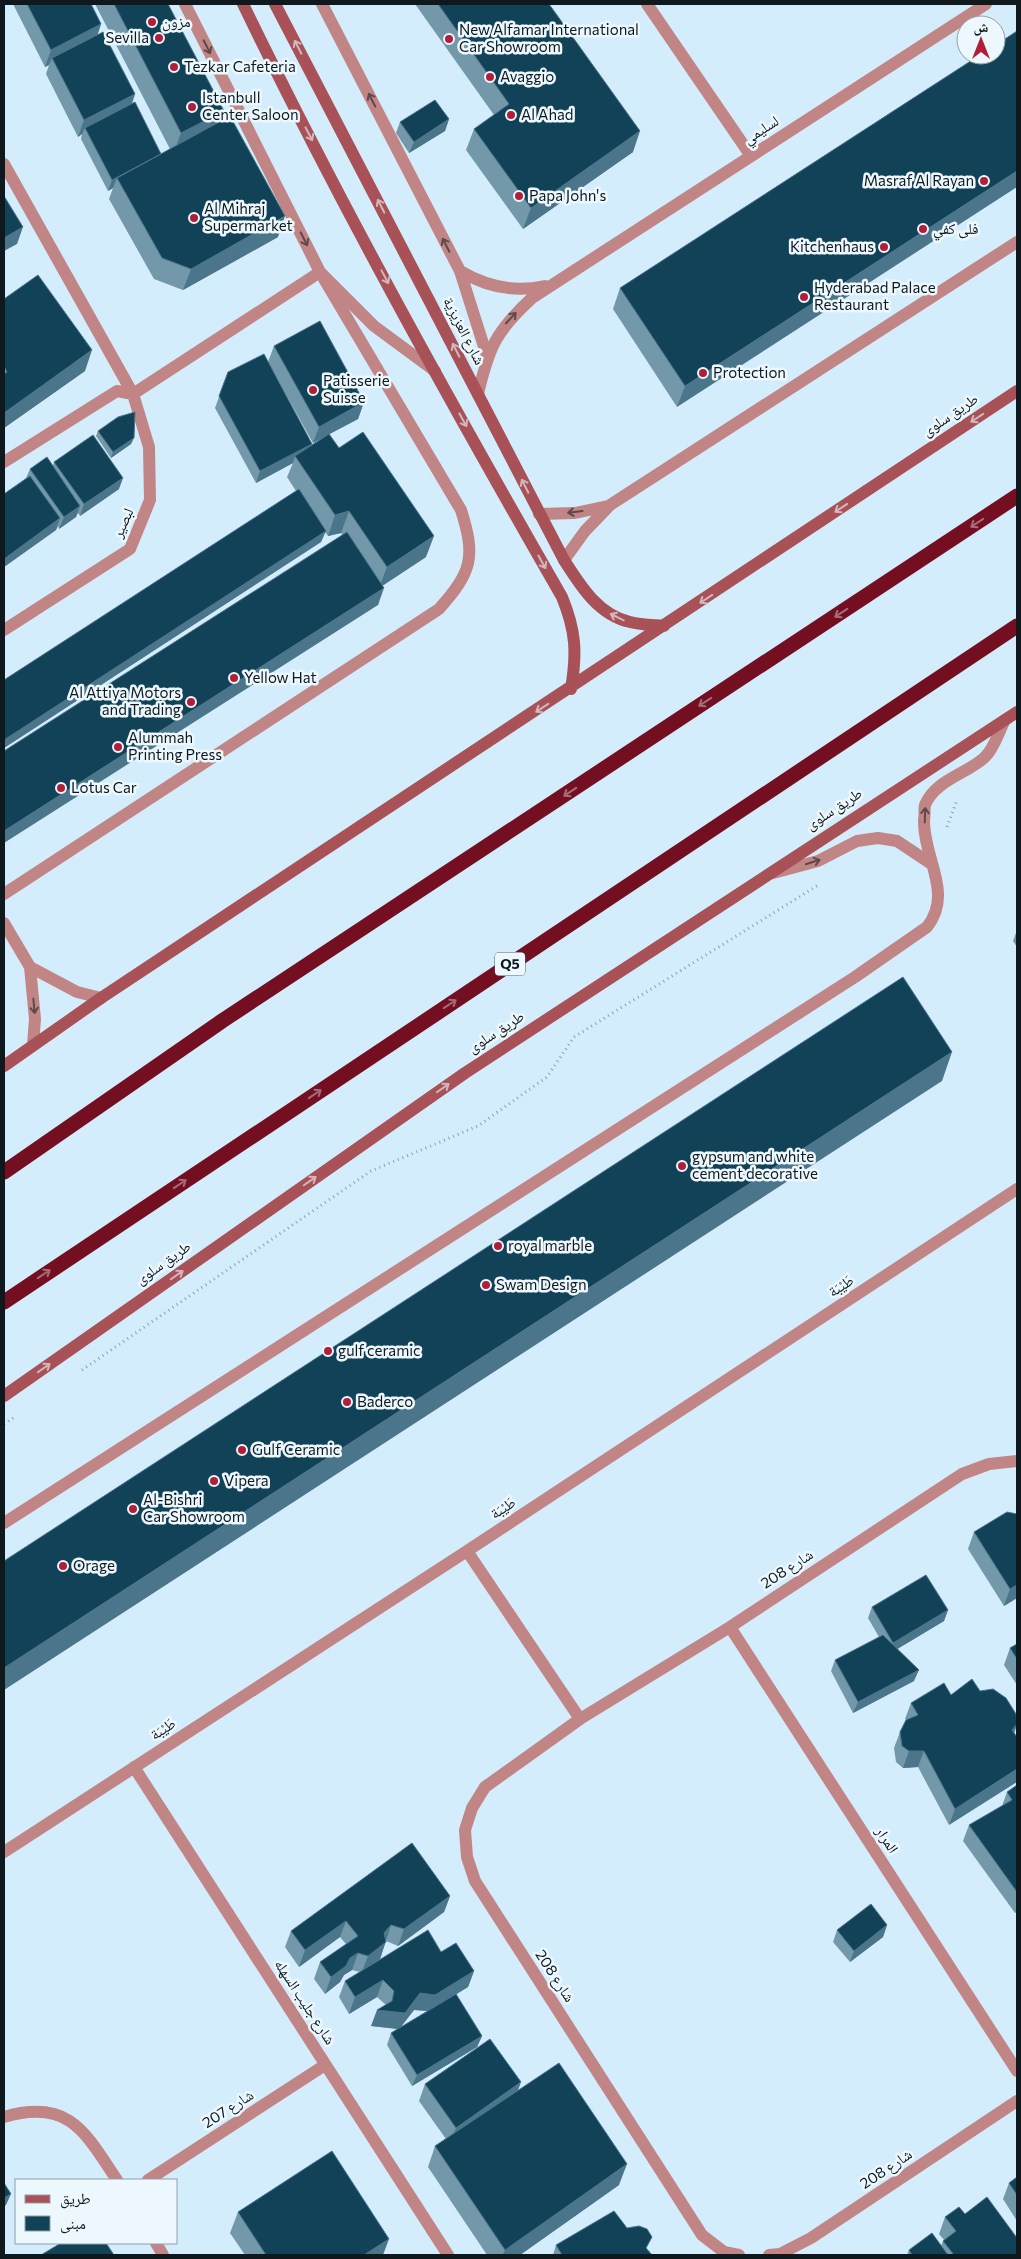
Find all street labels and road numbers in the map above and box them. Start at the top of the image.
street label: لسليمي [739,111,784,150]
street label: شارع العزيزية [438,294,490,368]
street label: طريق سلوى [918,389,982,441]
street label: لبصير [107,505,137,542]
street label: طريق سلوى [802,783,866,835]
road number: Q5 [495,952,525,976]
street label: طريق سلوى [464,1006,528,1058]
street label: طريق سلوى [131,1237,195,1289]
street label: طَيْبَة [824,1270,857,1300]
street label: طَيْبَة [486,1492,519,1522]
street label: شارع 208 [757,1545,817,1593]
street label: طَيْبَة [146,1713,179,1743]
street label: المرار [871,1822,903,1857]
street label: شارع 208 [531,1946,579,2006]
street label: شارع جليب السهله [270,1955,340,2049]
street label: شارع 207 [199,2085,258,2133]
street label: شارع 208 [856,2144,916,2194]

